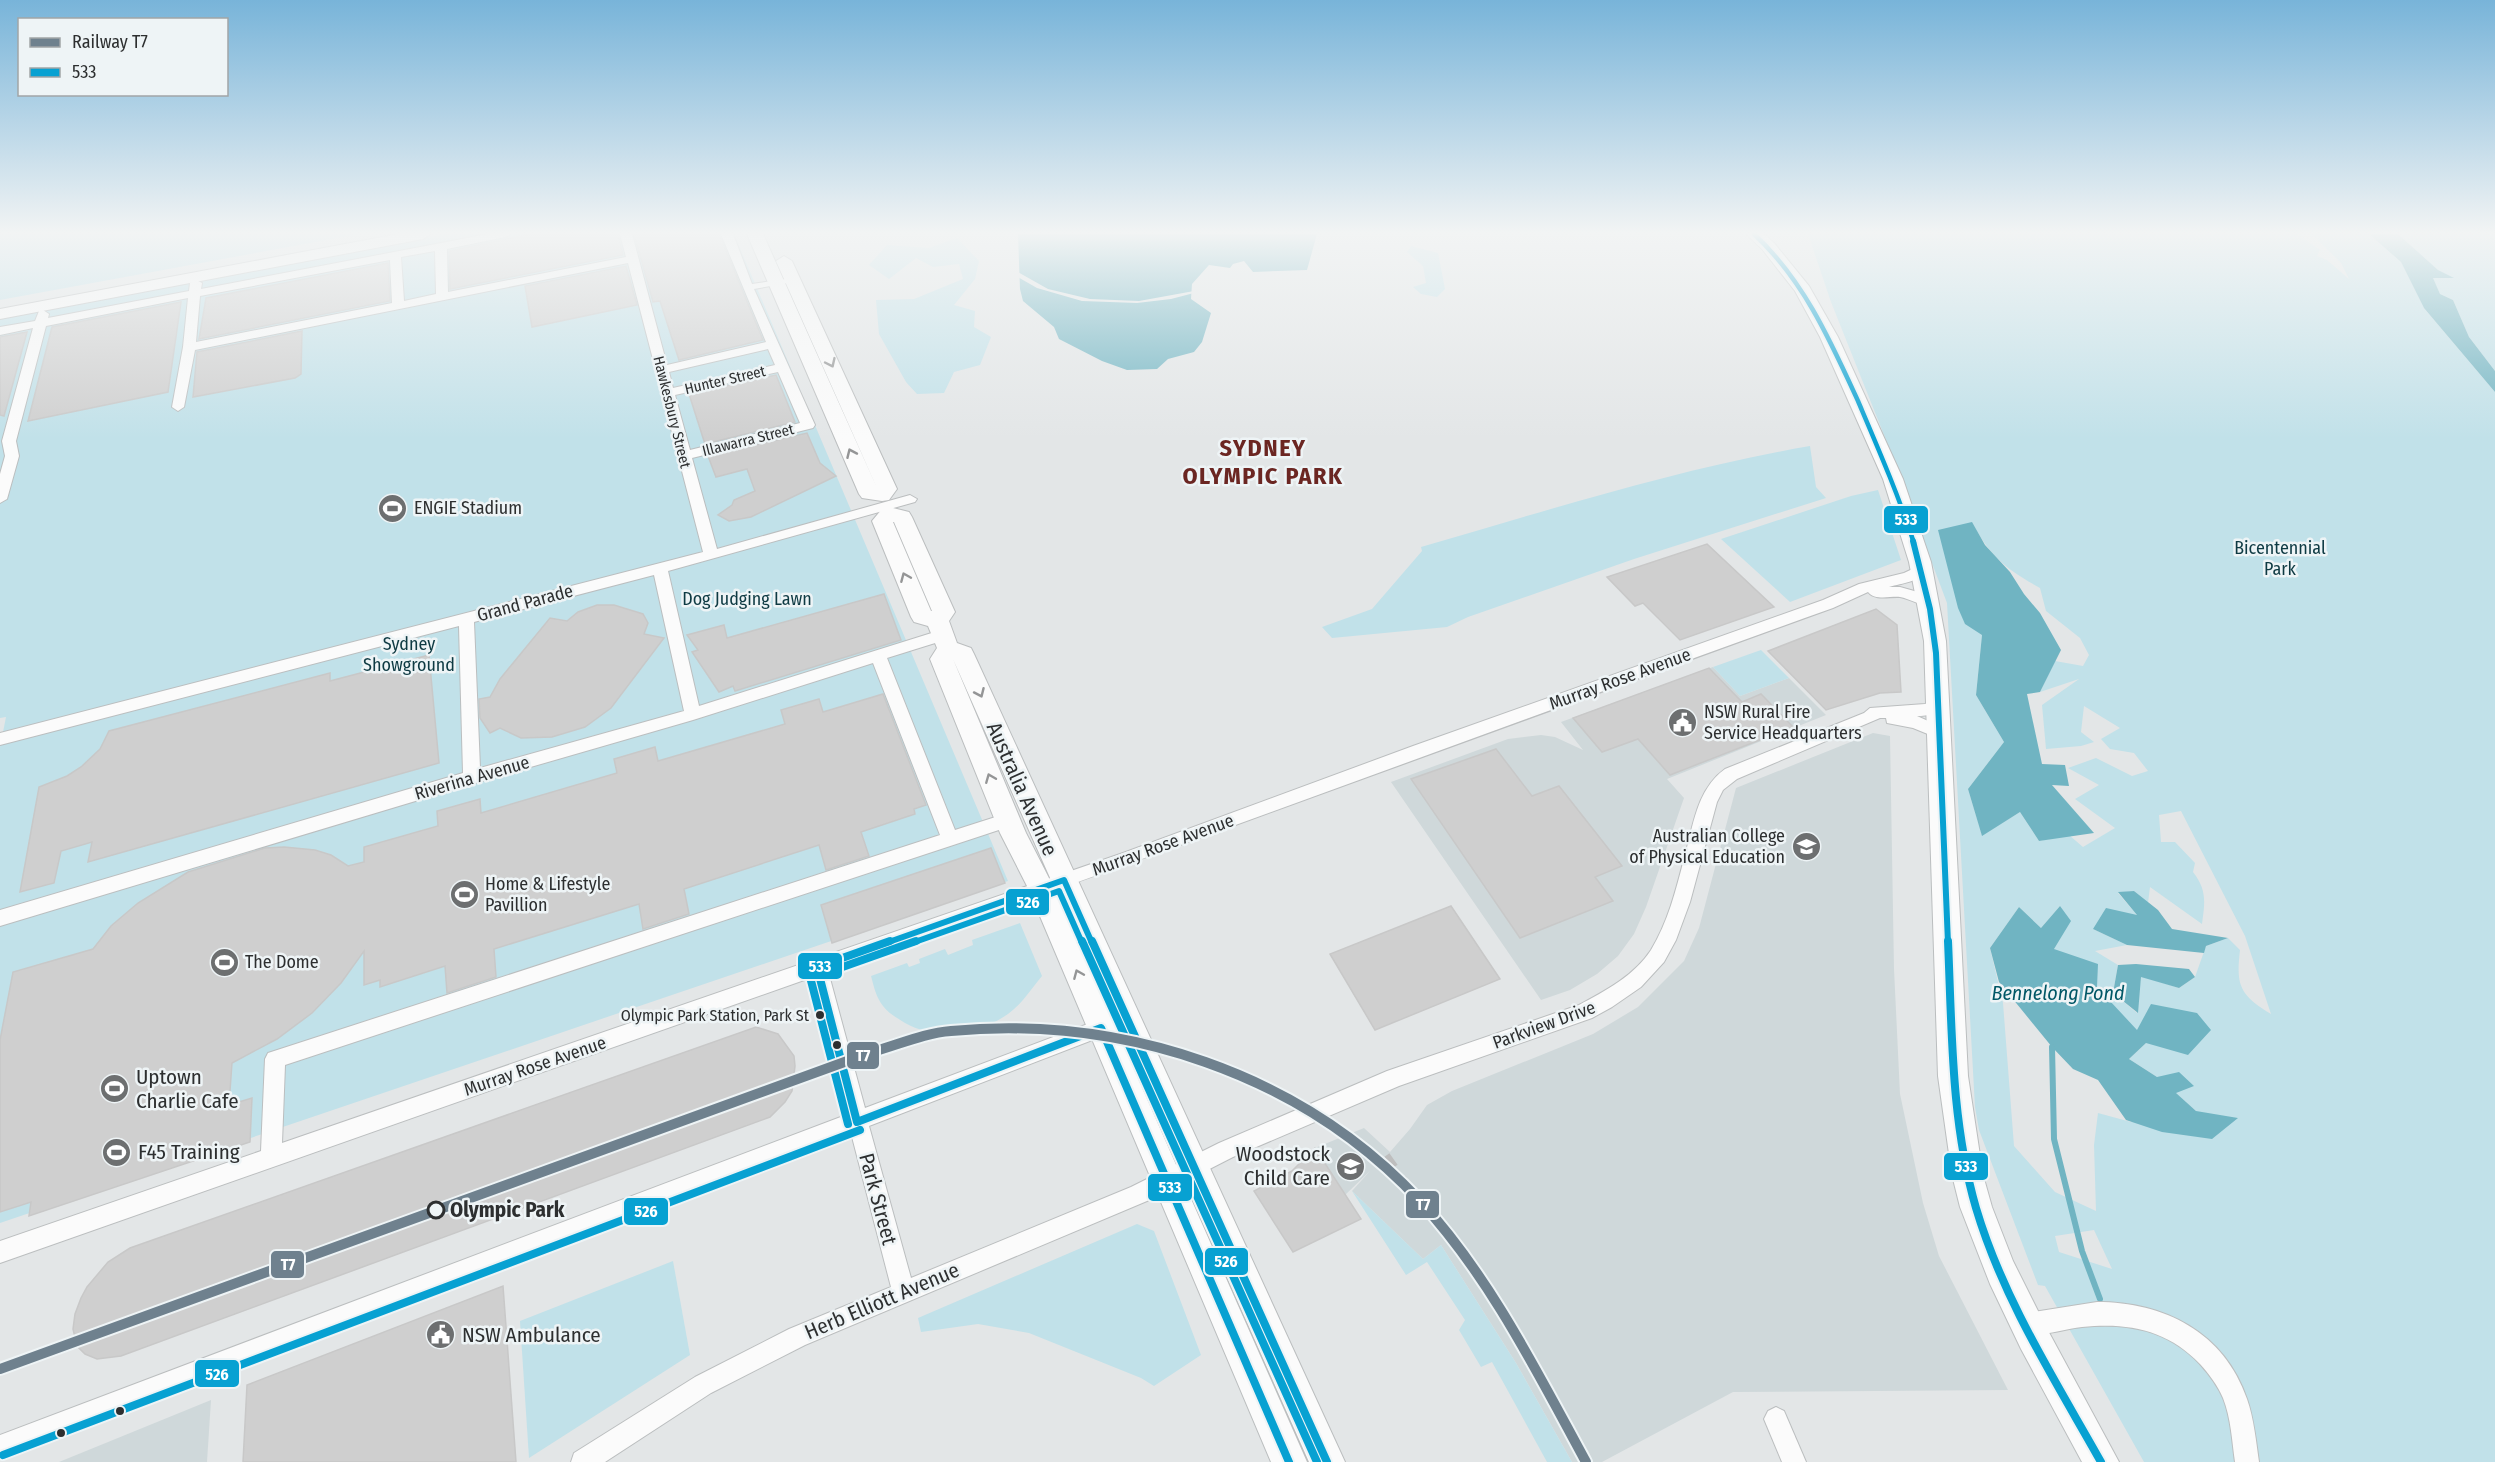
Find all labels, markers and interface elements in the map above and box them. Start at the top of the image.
legend [18,18,228,96]
text: Railway T7 [72,31,148,53]
text: 533 [72,61,96,83]
street label: Hawkesbury Street [649,354,695,470]
one-way arrow [824,357,836,368]
street label: Hunter Street [683,362,767,398]
street label: Illawarra Street [700,420,796,460]
district label: SYDNEY OLYMPIC PARK [1182,434,1344,490]
one-way arrow [846,448,858,459]
sports icon: ENGIE Stadium [377,492,409,524]
place label: ENGIE Stadium [414,497,522,519]
line badge: 533 [1883,505,1929,534]
text: 533 [1895,510,1918,529]
park label: Bicentennial Park [2234,537,2326,580]
one-way arrow [901,573,913,584]
street label: Grand Parade [475,580,576,626]
park label: Dog Judging Lawn [682,588,812,610]
park label: Sydney Showground [363,633,455,676]
street label: Murray Rose Avenue [1546,643,1694,715]
one-way arrow [973,687,985,698]
place label: NSW Rural Fire Service Headquarters [1704,701,1862,744]
public building icon: NSW Rural Fire Service Headquarters [1667,706,1699,738]
street label: Australia Avenue [981,718,1063,860]
street label: Riverina Avenue [412,751,532,805]
one-way arrow [985,773,997,784]
street label: Murray Rose Avenue [1089,809,1237,881]
place label: Australian College of Physical Education [1629,825,1785,868]
school or university icon: Australian College of Physical Education [1790,830,1822,862]
place label: Home & Lifestyle Pavillion [485,873,610,916]
sports icon: Home & Lifestyle Pavillion [448,878,480,910]
line badge: 526 [1005,888,1050,916]
text: 526 [1016,893,1040,912]
sports icon: The Dome [208,946,240,978]
place label: The Dome [245,951,319,973]
line badge: 533 [797,952,843,980]
text: 533 [809,957,832,976]
one-way arrow [1073,969,1085,980]
water label: Bennelong Pond [1991,981,2125,1005]
street label: Parkview Drive [1490,996,1598,1054]
place label: Olympic Park Station, Park St [621,1006,810,1025]
marker: Olympic Park Station, Park St [814,1009,826,1021]
street label: Murray Rose Avenue [461,1031,609,1101]
unlabelled marker [831,1039,843,1051]
line badge: T7 [846,1041,880,1070]
text: T7 [856,1046,871,1065]
place label: Uptown Charlie Cafe [136,1064,239,1114]
sports icon: Uptown Charlie Cafe [99,1073,131,1105]
sports icon: F45 Training [101,1136,133,1168]
place label: F45 Training [138,1139,240,1165]
place label: Woodstock Child Care [1236,1141,1330,1191]
street label: Park Street [853,1150,903,1248]
school or university icon: Woodstock Child Care [1335,1150,1367,1182]
line badge: 533 [1943,1152,1989,1181]
text: 533 [1955,1157,1978,1176]
line badge: 533 [1147,1173,1193,1202]
text: 533 [1159,1178,1182,1197]
line badge: T7 [1405,1190,1440,1219]
text: T7 [1416,1195,1431,1214]
place label: Olympic Park [450,1197,565,1223]
line badge: 526 [623,1197,669,1226]
marker: Olympic Park [427,1201,445,1219]
text: 526 [634,1202,658,1221]
line badge: 526 [1204,1247,1249,1276]
line badge: T7 [270,1250,305,1279]
text: 526 [1214,1252,1238,1271]
text: T7 [281,1255,296,1274]
street label: Herb Elliott Avenue [801,1257,963,1345]
public building icon: NSW Ambulance [425,1319,457,1351]
place label: NSW Ambulance [462,1322,601,1348]
line badge: 526 [194,1359,240,1388]
text: 526 [205,1365,229,1384]
unlabelled marker [114,1405,126,1417]
unlabelled marker [55,1427,67,1439]

